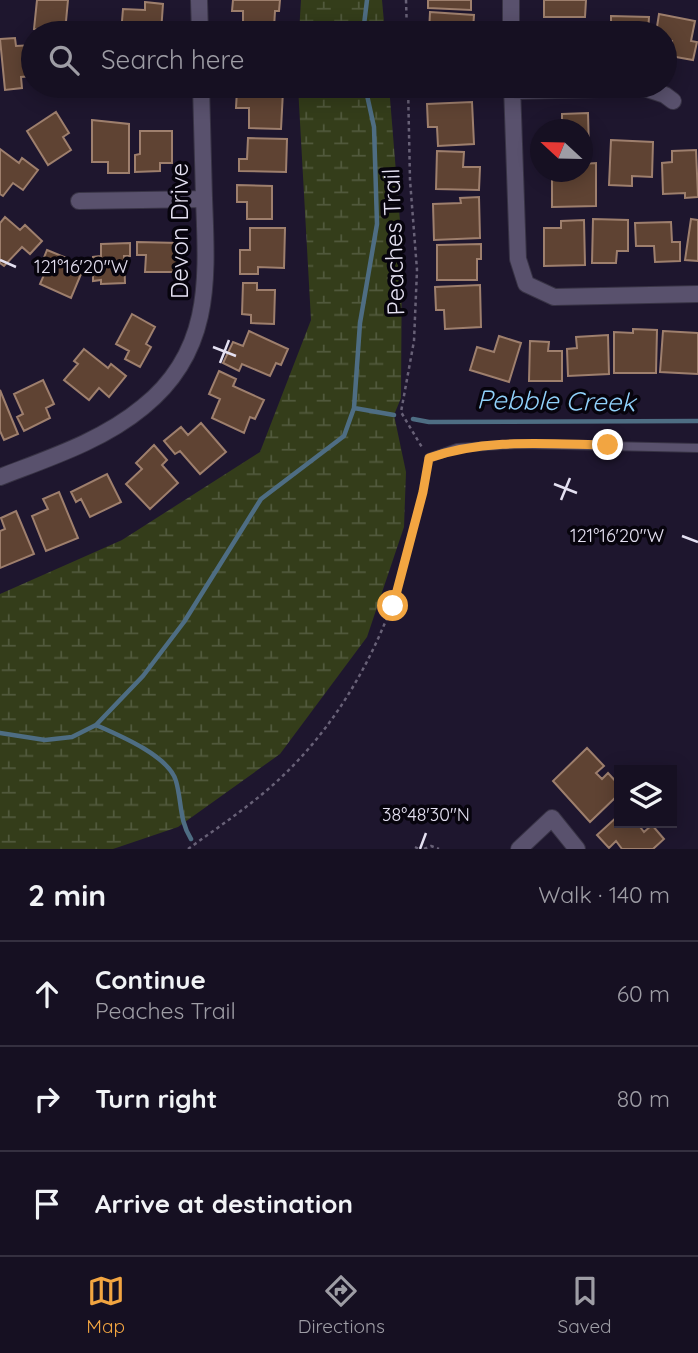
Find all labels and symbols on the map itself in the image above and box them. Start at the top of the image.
north arrow [530,119,593,182]
street label: Devon Drive [164,163,194,299]
street label: Peaches Trail [375,168,411,316]
text: 121°16'20"W [34,255,128,278]
water label: Pebble Creek [476,383,638,418]
route end [592,429,623,460]
text: 121°16'20"W [570,524,664,547]
route start [377,590,408,621]
text: 38°48'30"N [382,803,470,826]

